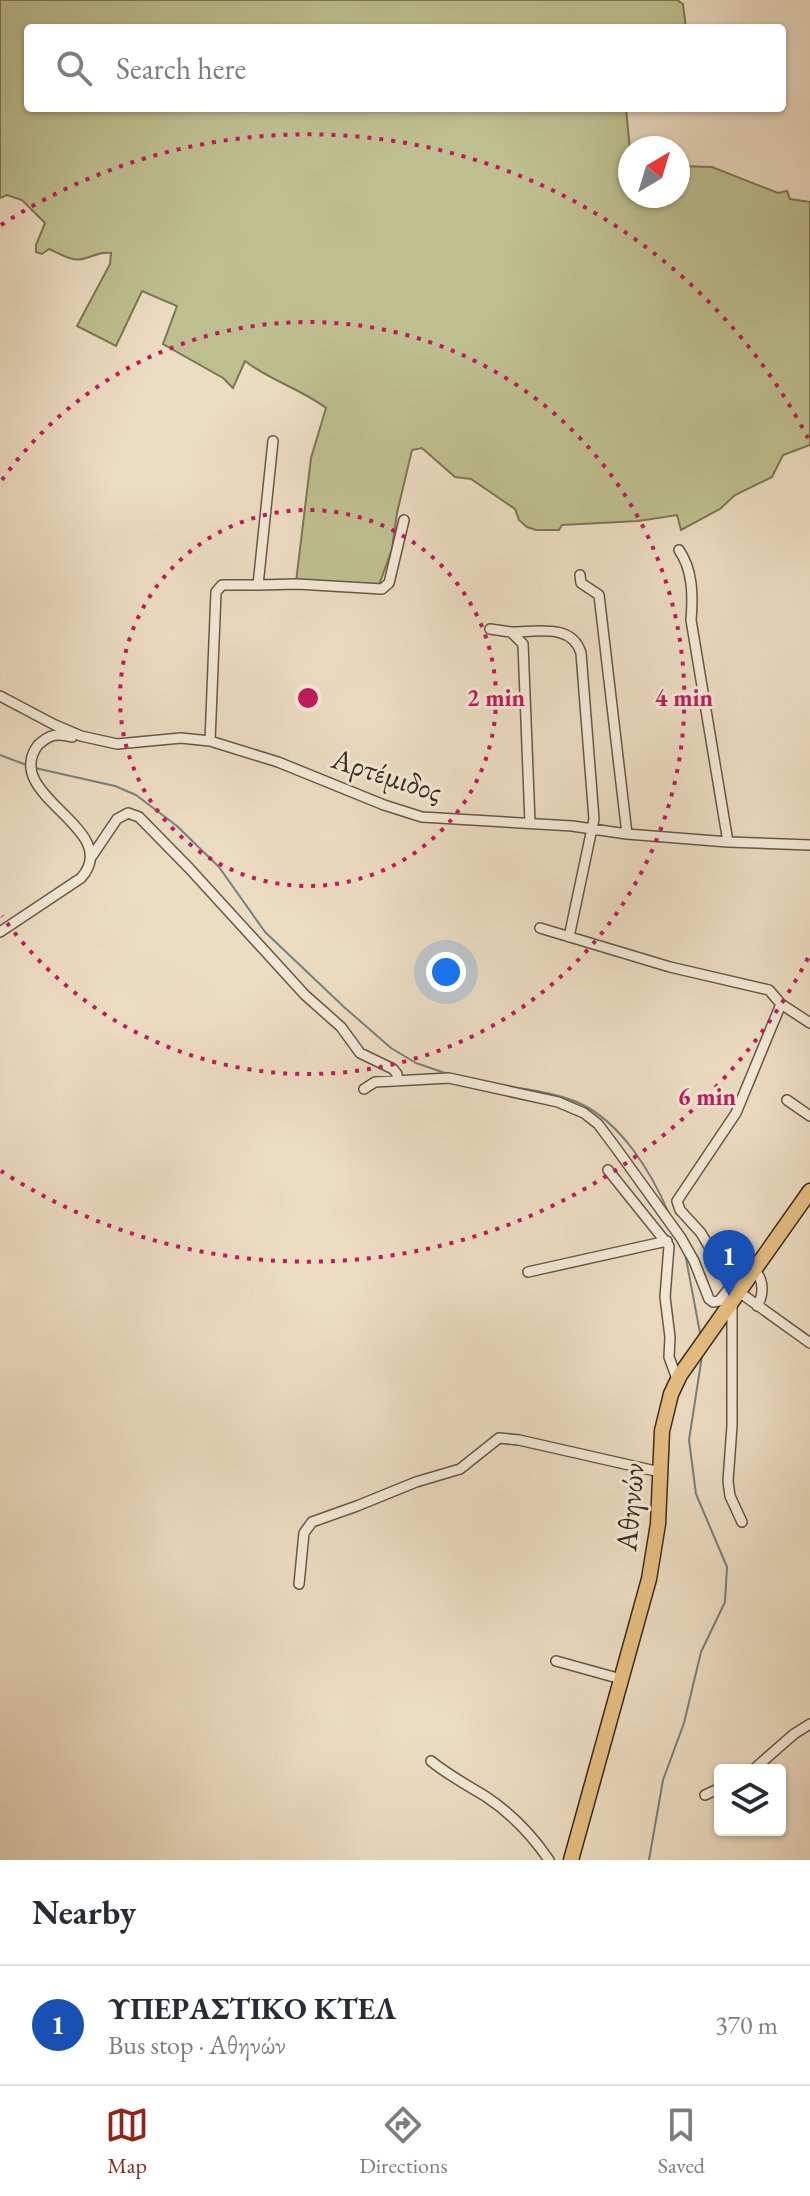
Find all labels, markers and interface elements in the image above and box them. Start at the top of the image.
search box [24,24,786,112]
icon: search [52,46,96,90]
text: Search here [116,49,246,88]
north arrow [618,136,690,208]
text: 2 min [467,682,526,713]
text: 4 min [655,682,714,713]
centre of rings [294,684,322,712]
street label: Αρτέμιδος [326,738,447,811]
your location [426,952,466,992]
text: 6 min [678,1081,737,1112]
pin: 1 [703,1230,755,1296]
street label: Αθηνών [606,1461,653,1554]
map controls [714,1764,786,1836]
button: layers [714,1764,786,1836]
text: Nearby [32,1890,136,1934]
text: ΥΠΕΡΑΣΤΙΚΟ ΚΤΕΛ [108,1989,396,2028]
text: 1 [51,2008,65,2042]
text: 370 m [715,2008,778,2042]
text: Bus stop · Αθηνών [108,2028,286,2062]
tab: Map [105,2103,149,2180]
tab: Directions [359,2103,448,2180]
tab: Saved [658,2103,705,2180]

